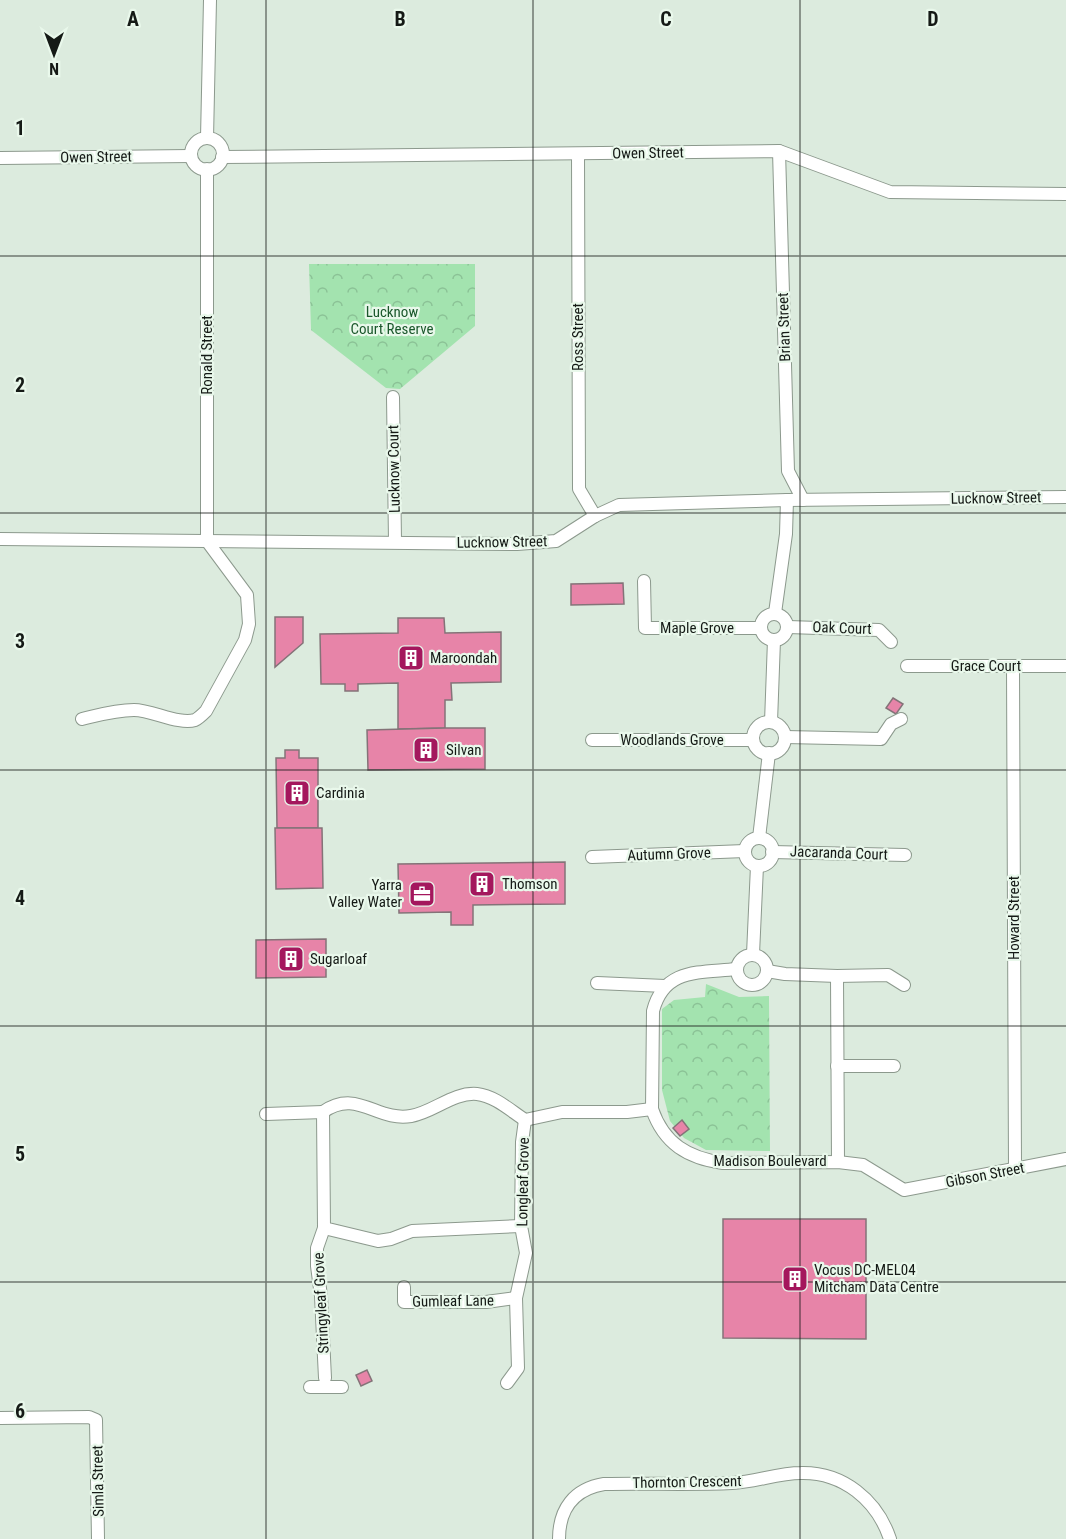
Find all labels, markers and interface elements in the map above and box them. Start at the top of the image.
text: A [127,7,139,31]
text: B [394,7,406,31]
text: C [660,7,672,31]
text: D [927,7,939,31]
north arrow [24,24,84,84]
text: N [49,59,59,78]
text: 1 [15,116,25,140]
street label: Owen Street [612,143,684,163]
street label: Owen Street [60,147,132,167]
street label: Brian Street [774,292,794,362]
park label: Lucknow Court Reserve [350,303,434,338]
street label: Ross Street [569,303,587,371]
street label: Ronald Street [198,315,216,395]
text: 2 [15,373,25,397]
street label: Lucknow Court [384,425,404,513]
street label: Lucknow Street [950,488,1042,508]
street label: Lucknow Street [456,532,548,552]
street label: Oak Court [812,618,872,638]
street label: Maple Grove [660,619,734,637]
text: 3 [15,629,25,653]
building icon: Maroondah [396,643,426,673]
place label: Maroondah [430,649,497,667]
street label: Grace Court [951,657,1021,675]
street label: Woodlands Grove [620,731,724,749]
building icon: Silvan [411,735,441,765]
place label: Silvan [446,741,481,759]
building icon: Cardinia [282,778,312,808]
place label: Cardinia [316,784,365,802]
street label: Jacaranda Court [790,842,888,864]
street label: Autumn Grove [627,844,711,864]
building icon: Thomson [467,869,497,899]
place label: Thomson [502,875,558,893]
place label: Yarra Valley Water [329,876,402,911]
street label: Howard Street [1005,876,1023,960]
office icon: Yarra Valley Water [407,879,437,909]
text: 4 [15,886,25,910]
building icon: Sugarloaf [276,944,306,974]
place label: Sugarloaf [310,950,367,968]
street label: Longleaf Grove [513,1137,533,1227]
text: 5 [15,1142,25,1166]
street label: Madison Boulevard [713,1152,827,1170]
street label: Gibson Street [944,1159,1026,1191]
street label: Stringyleaf Grove [309,1252,333,1354]
place label: Vocus DC-MEL04 Mitcham Data Centre [814,1261,939,1296]
building icon: Vocus DC-MEL04 Mitcham Data Centre [780,1264,810,1294]
street label: Gumleaf Lane [412,1291,494,1311]
text: 6 [15,1399,25,1423]
street label: Simla Street [88,1445,108,1517]
street label: Thornton Crescent [632,1472,742,1492]

